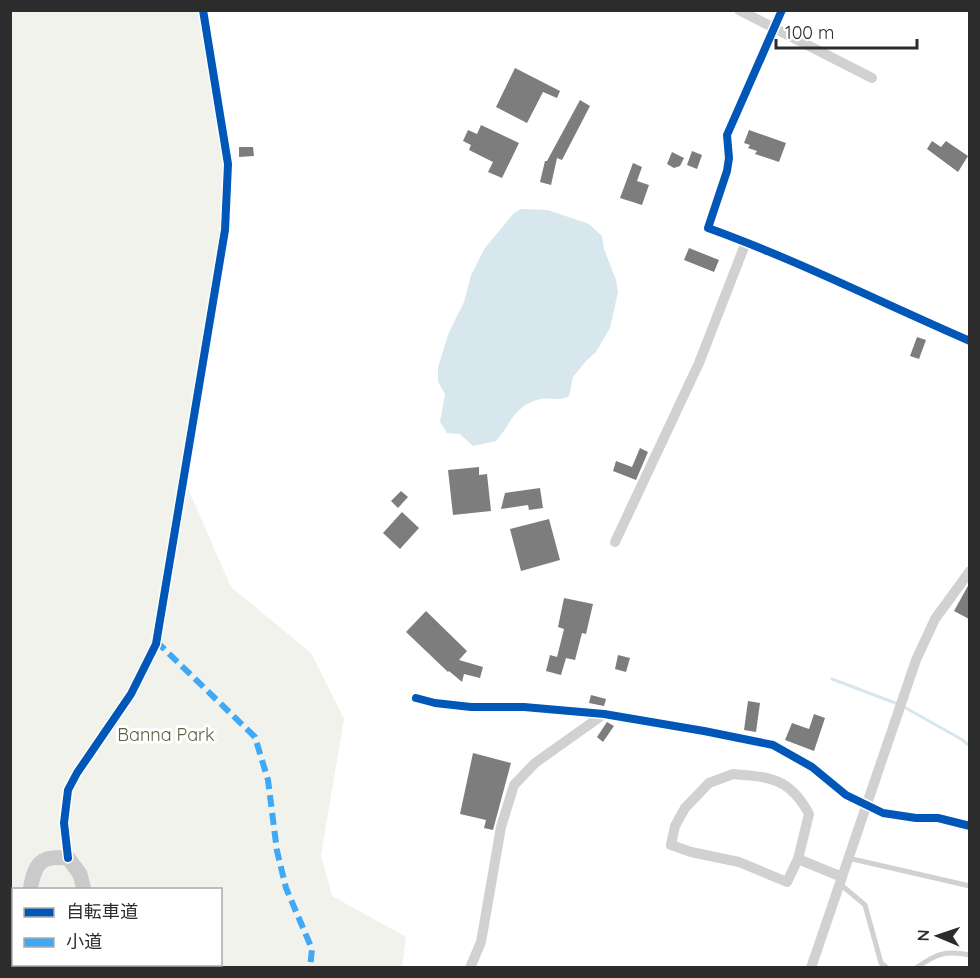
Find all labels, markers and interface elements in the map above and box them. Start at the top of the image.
scale bar [776,12,917,50]
text: 100 m [785,21,834,44]
park label: Banna Park [117,723,215,746]
legend [12,888,222,966]
text: 自転車道 [66,900,138,923]
north arrow [908,906,968,966]
text: N [913,929,933,942]
text: 小道 [66,930,102,953]

